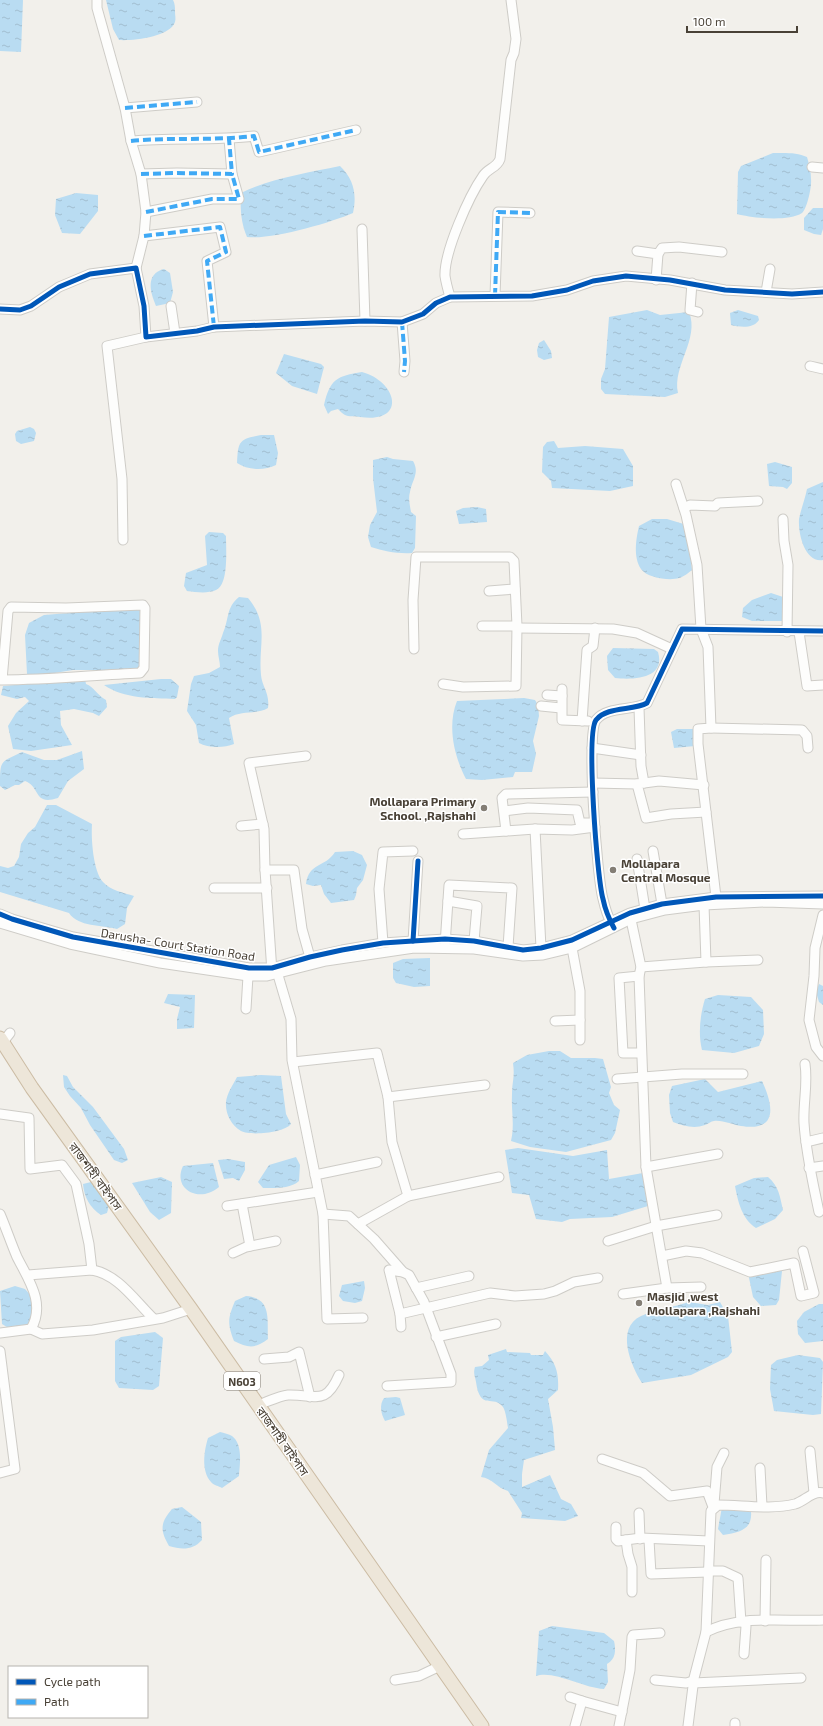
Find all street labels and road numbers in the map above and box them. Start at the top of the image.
street label: Darusha- Court Station Road [100,925,256,963]
street label: রাজশাহী বাইপাস [66,1139,126,1213]
road number: N603 [224,1372,260,1390]
street label: রাজশাহী বাইপাস [254,1403,312,1478]

